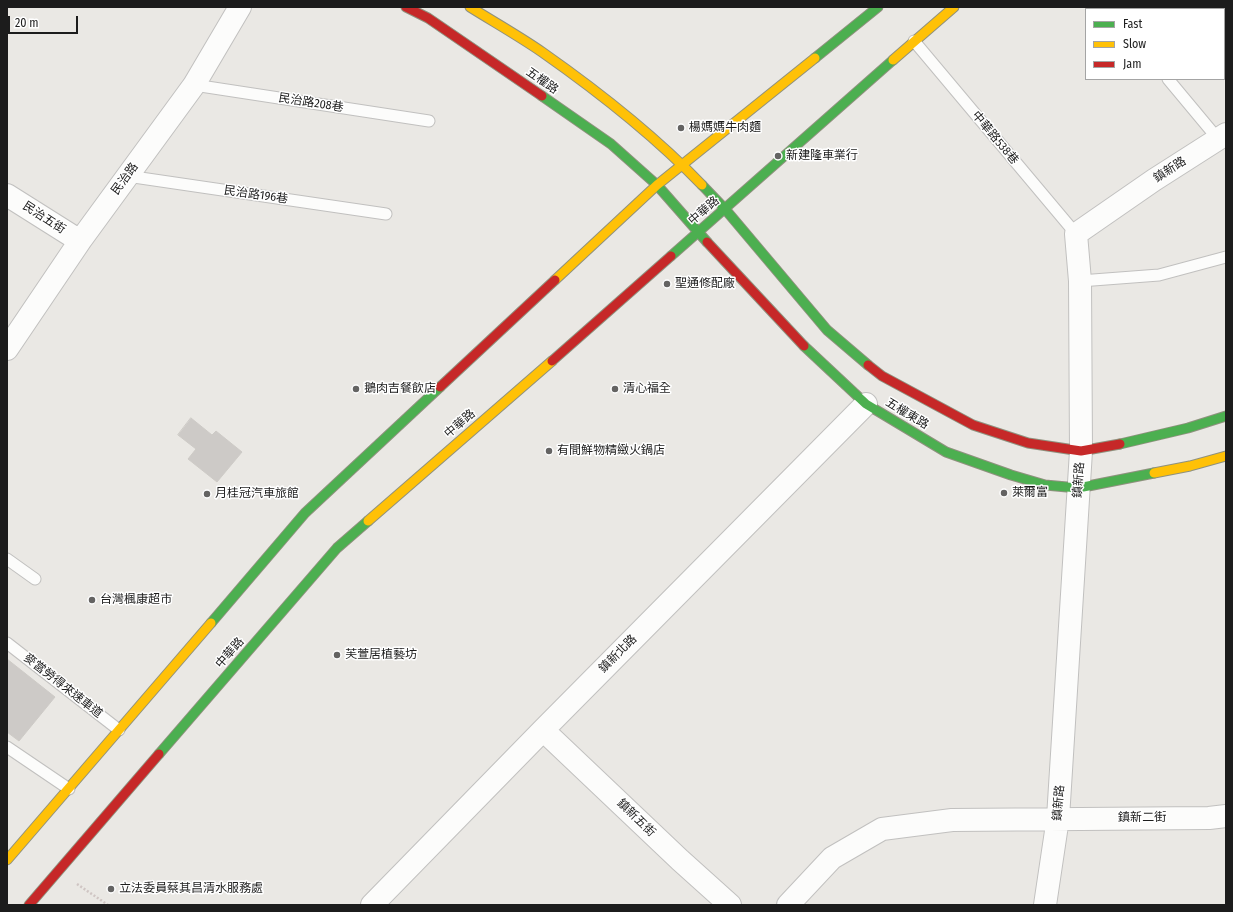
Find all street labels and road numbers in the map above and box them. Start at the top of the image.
street label: 五權路 [523,65,561,97]
street label: 民治路208巷 [278,91,344,115]
street label: 中華路538巷 [969,109,1021,167]
street label: 鎮新路 [1151,154,1189,186]
street label: 民治路 [109,160,141,198]
street label: 民治路196巷 [223,183,289,207]
street label: 中華路 [686,194,722,228]
street label: 民治五街 [20,199,68,237]
street label: 五權東路 [883,395,931,433]
street label: 中華路 [442,407,478,441]
street label: 鎮新路 [1071,462,1087,498]
street label: 鎮新北路 [596,632,640,676]
street label: 中華路 [213,635,247,671]
street label: 麥當勞得來速車道 [21,651,105,721]
street label: 鎮新路 [1050,784,1068,822]
street label: 鎮新五街 [614,796,658,840]
street label: 鎮新二街 [1118,811,1166,825]

